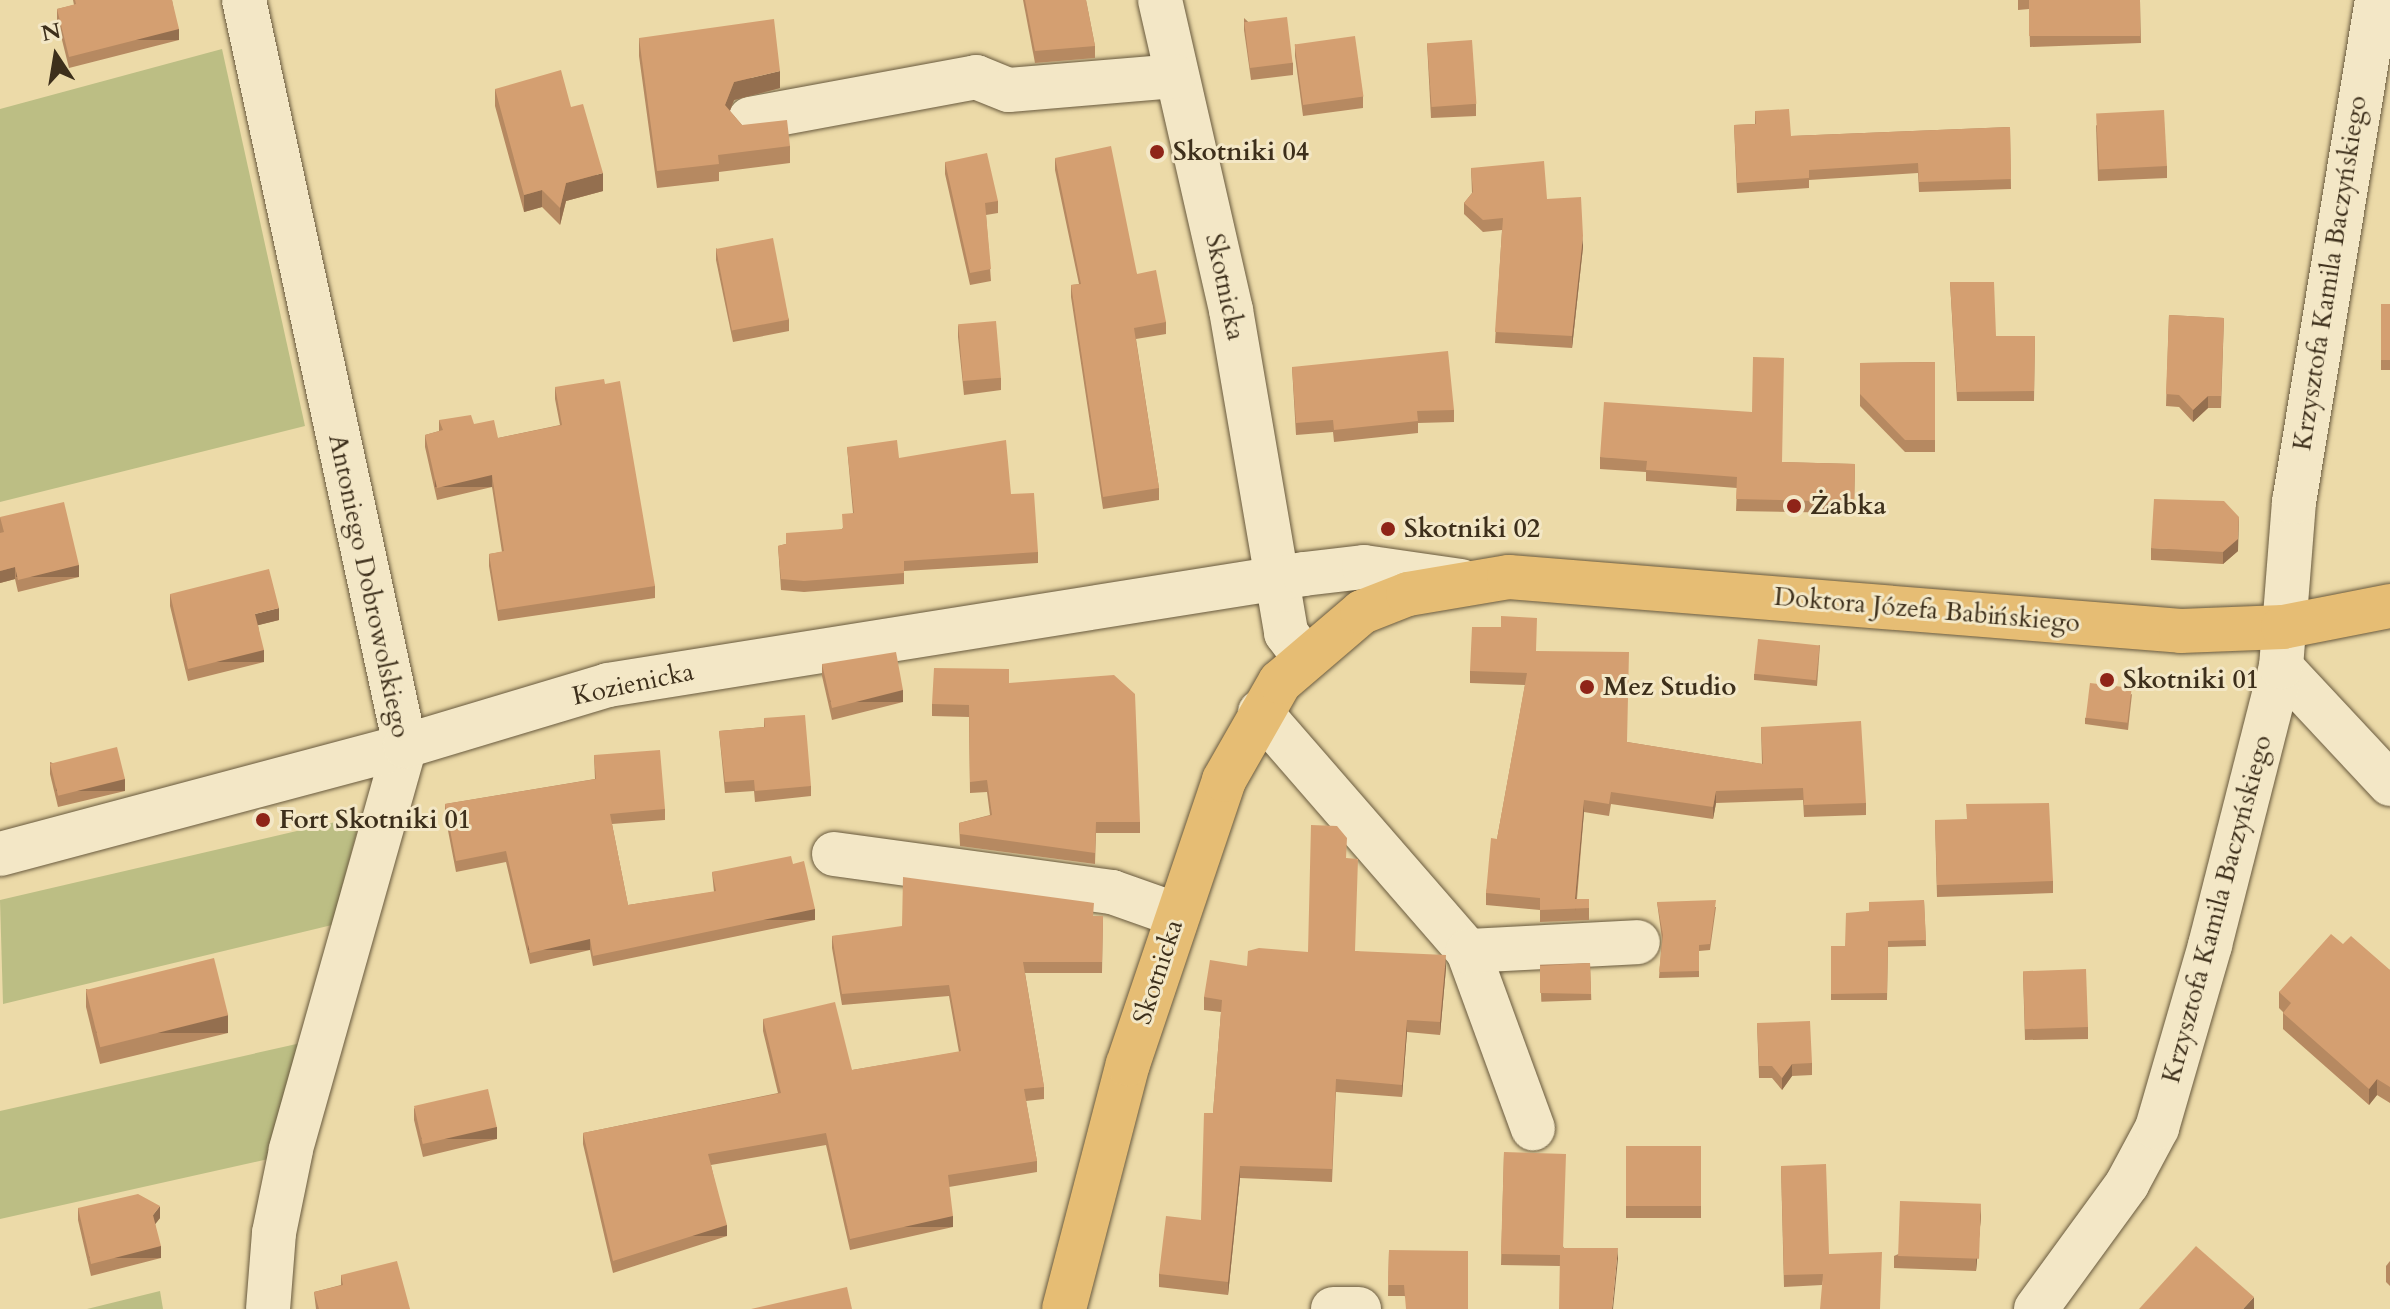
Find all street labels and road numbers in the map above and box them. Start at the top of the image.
street label: Krzysztofa Kamila Baczyńskiego [2287,93,2373,453]
street label: Skotnicka [1198,231,1252,343]
street label: Antoniego Dobrowolskiego [322,431,416,741]
street label: Doktora Józefa Babińskiego [1773,581,2081,639]
street label: Kozienicka [569,656,697,712]
street label: Krzysztofa Kamila Baczyńskiego [2155,732,2279,1086]
street label: Skotnicka [1126,916,1190,1028]

